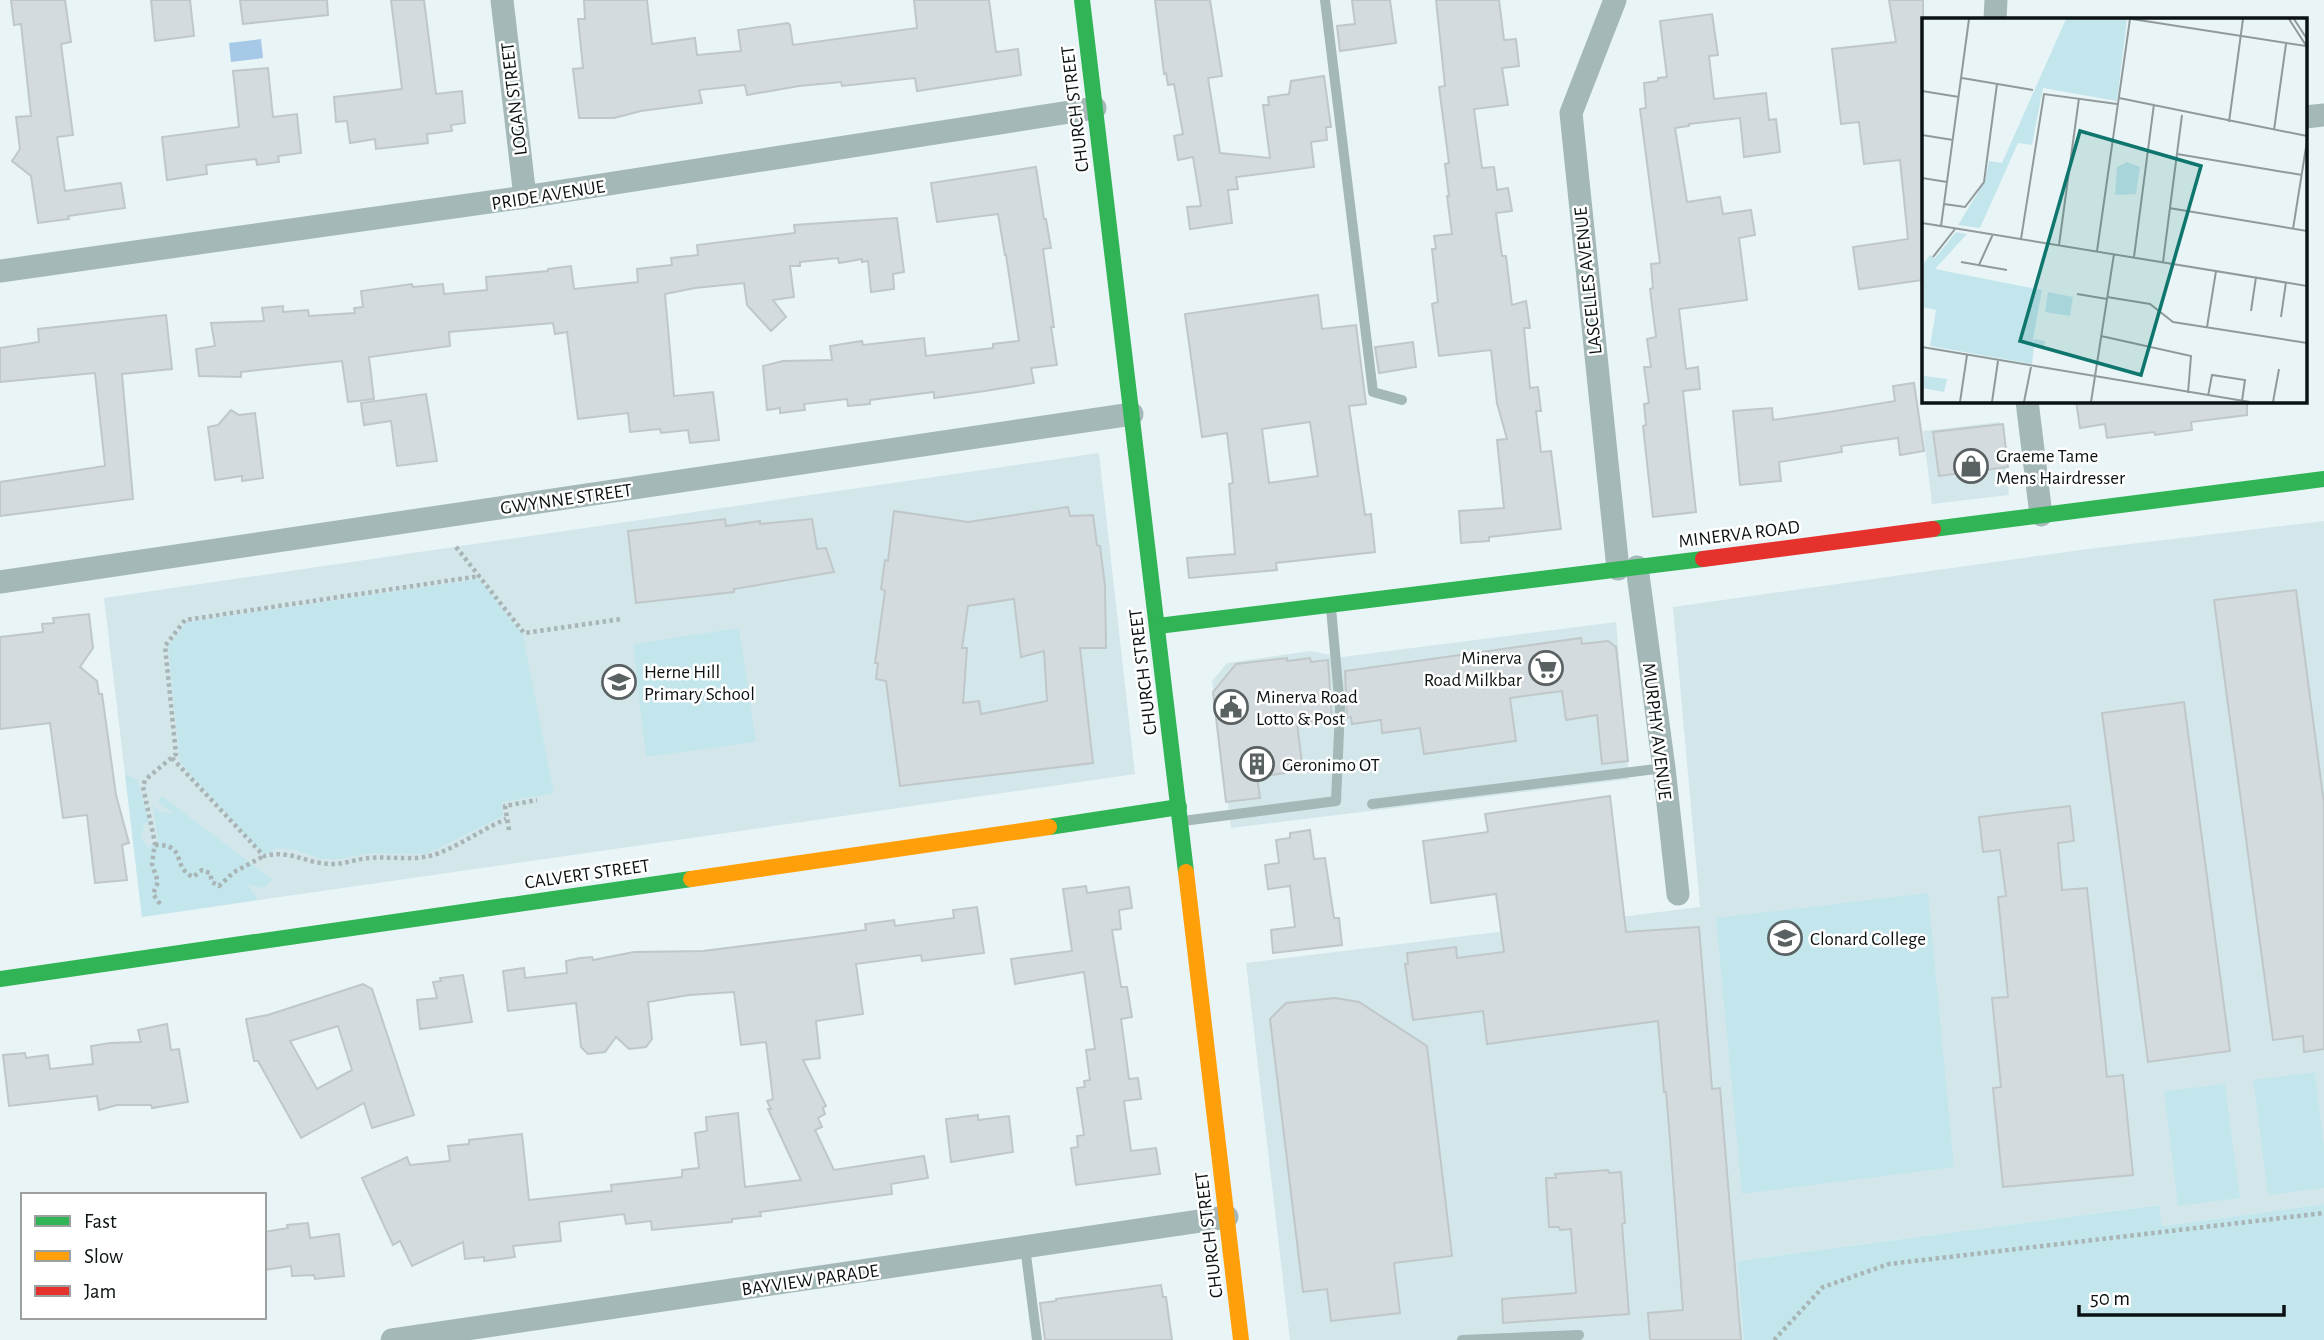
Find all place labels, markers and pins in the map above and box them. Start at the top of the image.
shop icon: Graeme Tame Mens Hairdresser [1952,447,1990,485]
place label: Graeme Tame Mens Hairdresser [1996,447,2125,488]
place label: Minerva Road Milkbar [1424,649,1522,690]
supermarket icon: Minerva Road Milkbar [1527,649,1565,687]
school or university icon: Herne Hill Primary School [600,663,638,701]
place label: Herne Hill Primary School [644,663,755,704]
public building icon: Minerva Road Lotto & Post [1212,688,1250,726]
place label: Minerva Road Lotto & Post [1256,688,1358,729]
building icon: Geronimo OT [1238,745,1276,783]
place label: Geronimo OT [1282,756,1380,775]
school or university icon: Clonard College [1766,919,1804,957]
place label: Clonard College [1810,930,1926,949]

